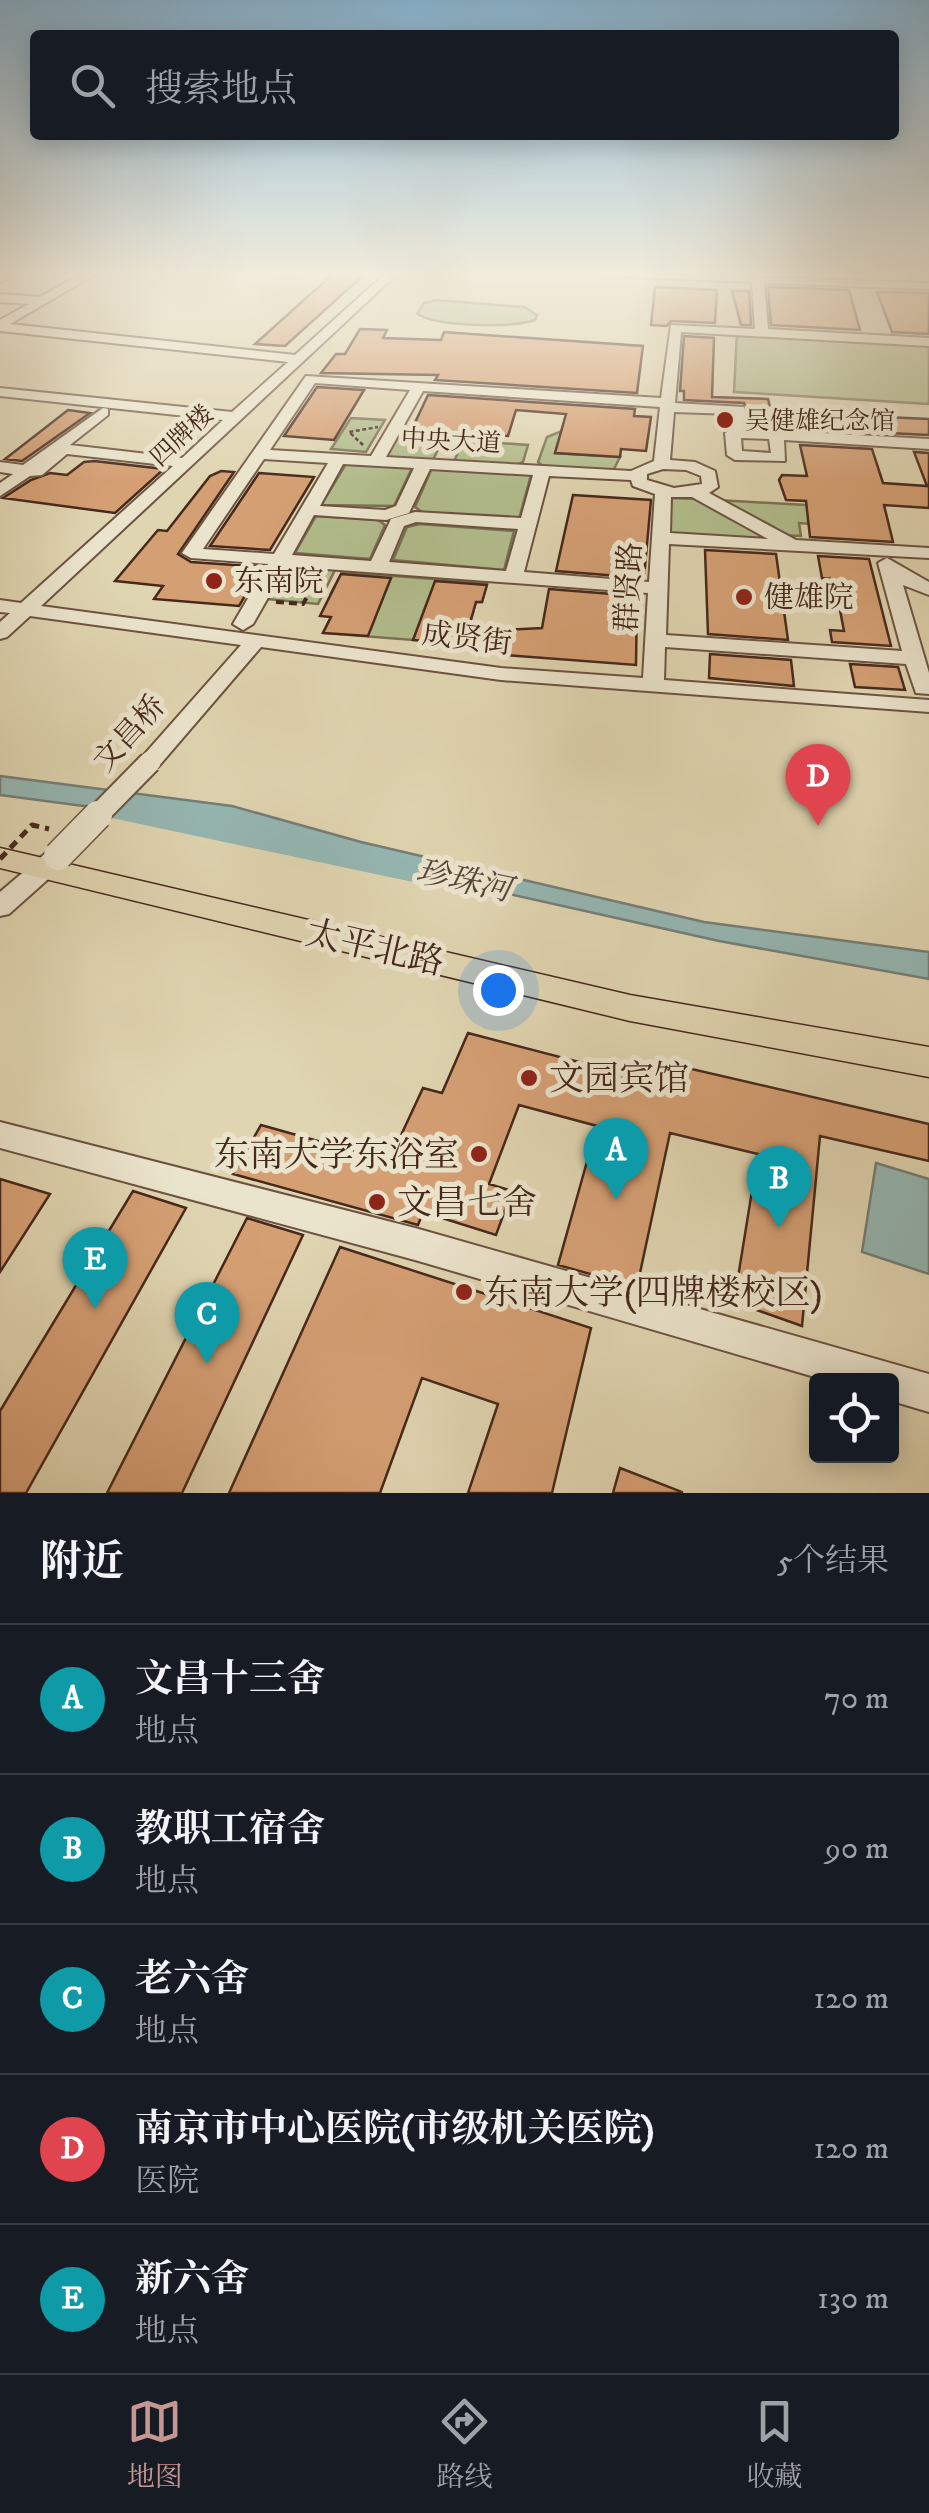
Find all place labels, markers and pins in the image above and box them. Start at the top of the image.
place label: 吴健雄纪念馆 [745,406,895,437]
marker: 吴健雄纪念馆 [714,409,736,431]
place label: 东南院 [234,564,324,601]
marker: 东南院 [203,570,225,592]
place label: 健雄院 [764,580,854,617]
marker: 健雄院 [733,586,755,608]
pin: D [786,744,850,826]
place label: 文园宾馆 [549,1058,689,1102]
marker: 文园宾馆 [518,1067,540,1089]
pin: A [584,1118,648,1200]
place label: 东南大学东浴室 [214,1134,459,1178]
marker: 东南大学东浴室 [468,1143,490,1165]
pin: B [746,1146,812,1228]
place label: 文昌七舍 [397,1182,537,1226]
marker: 文昌七舍 [366,1191,388,1213]
pin: E [62,1226,128,1309]
place label: 东南大学(四牌楼校区) [484,1272,822,1316]
marker: 东南大学(四牌楼校区) [453,1281,475,1303]
pin: C [174,1282,240,1364]

